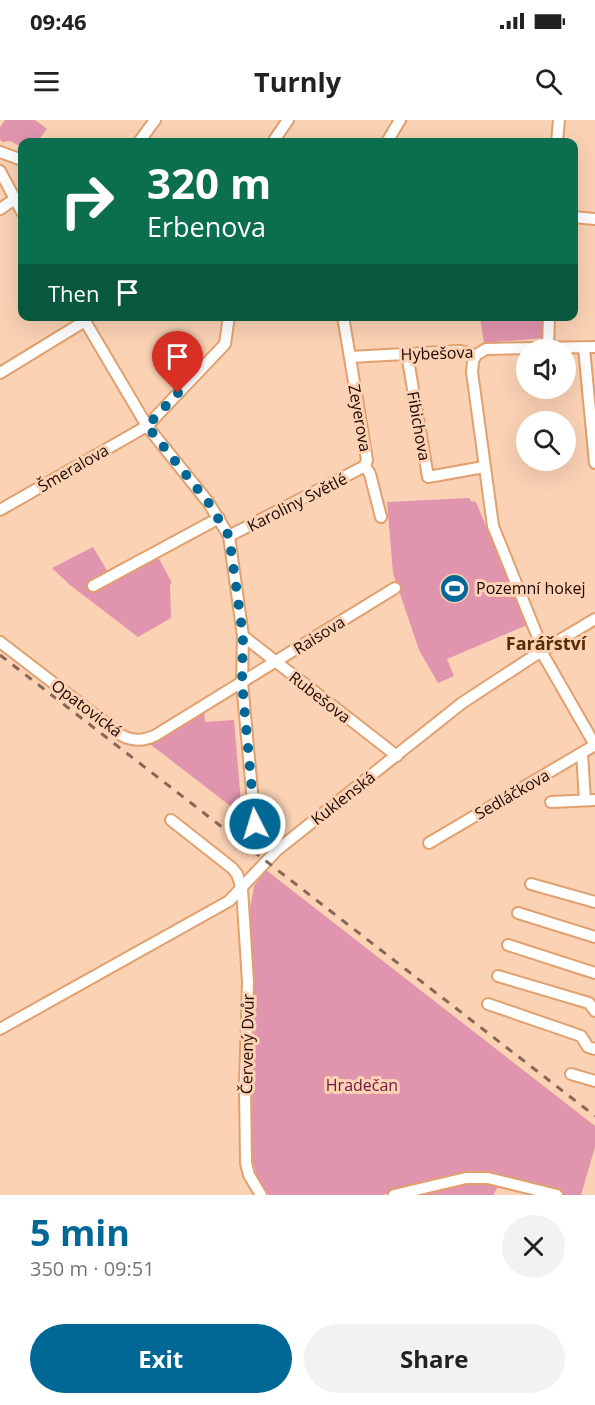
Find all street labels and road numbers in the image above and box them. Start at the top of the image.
street label: Hybešova [400,341,474,365]
street label: Zeyerova [343,383,377,453]
street label: Fibichova [402,390,436,462]
street label: Šmeralova [33,439,113,497]
street label: Karoliny Světlé [243,467,351,537]
street label: Raisova [289,611,349,659]
street label: Rubešova [285,666,355,728]
street label: Opatovická [47,674,127,742]
street label: Sedláčkova [471,764,553,824]
street label: Kuklenská [306,766,380,830]
street label: Červený Dvůr [235,993,259,1094]

